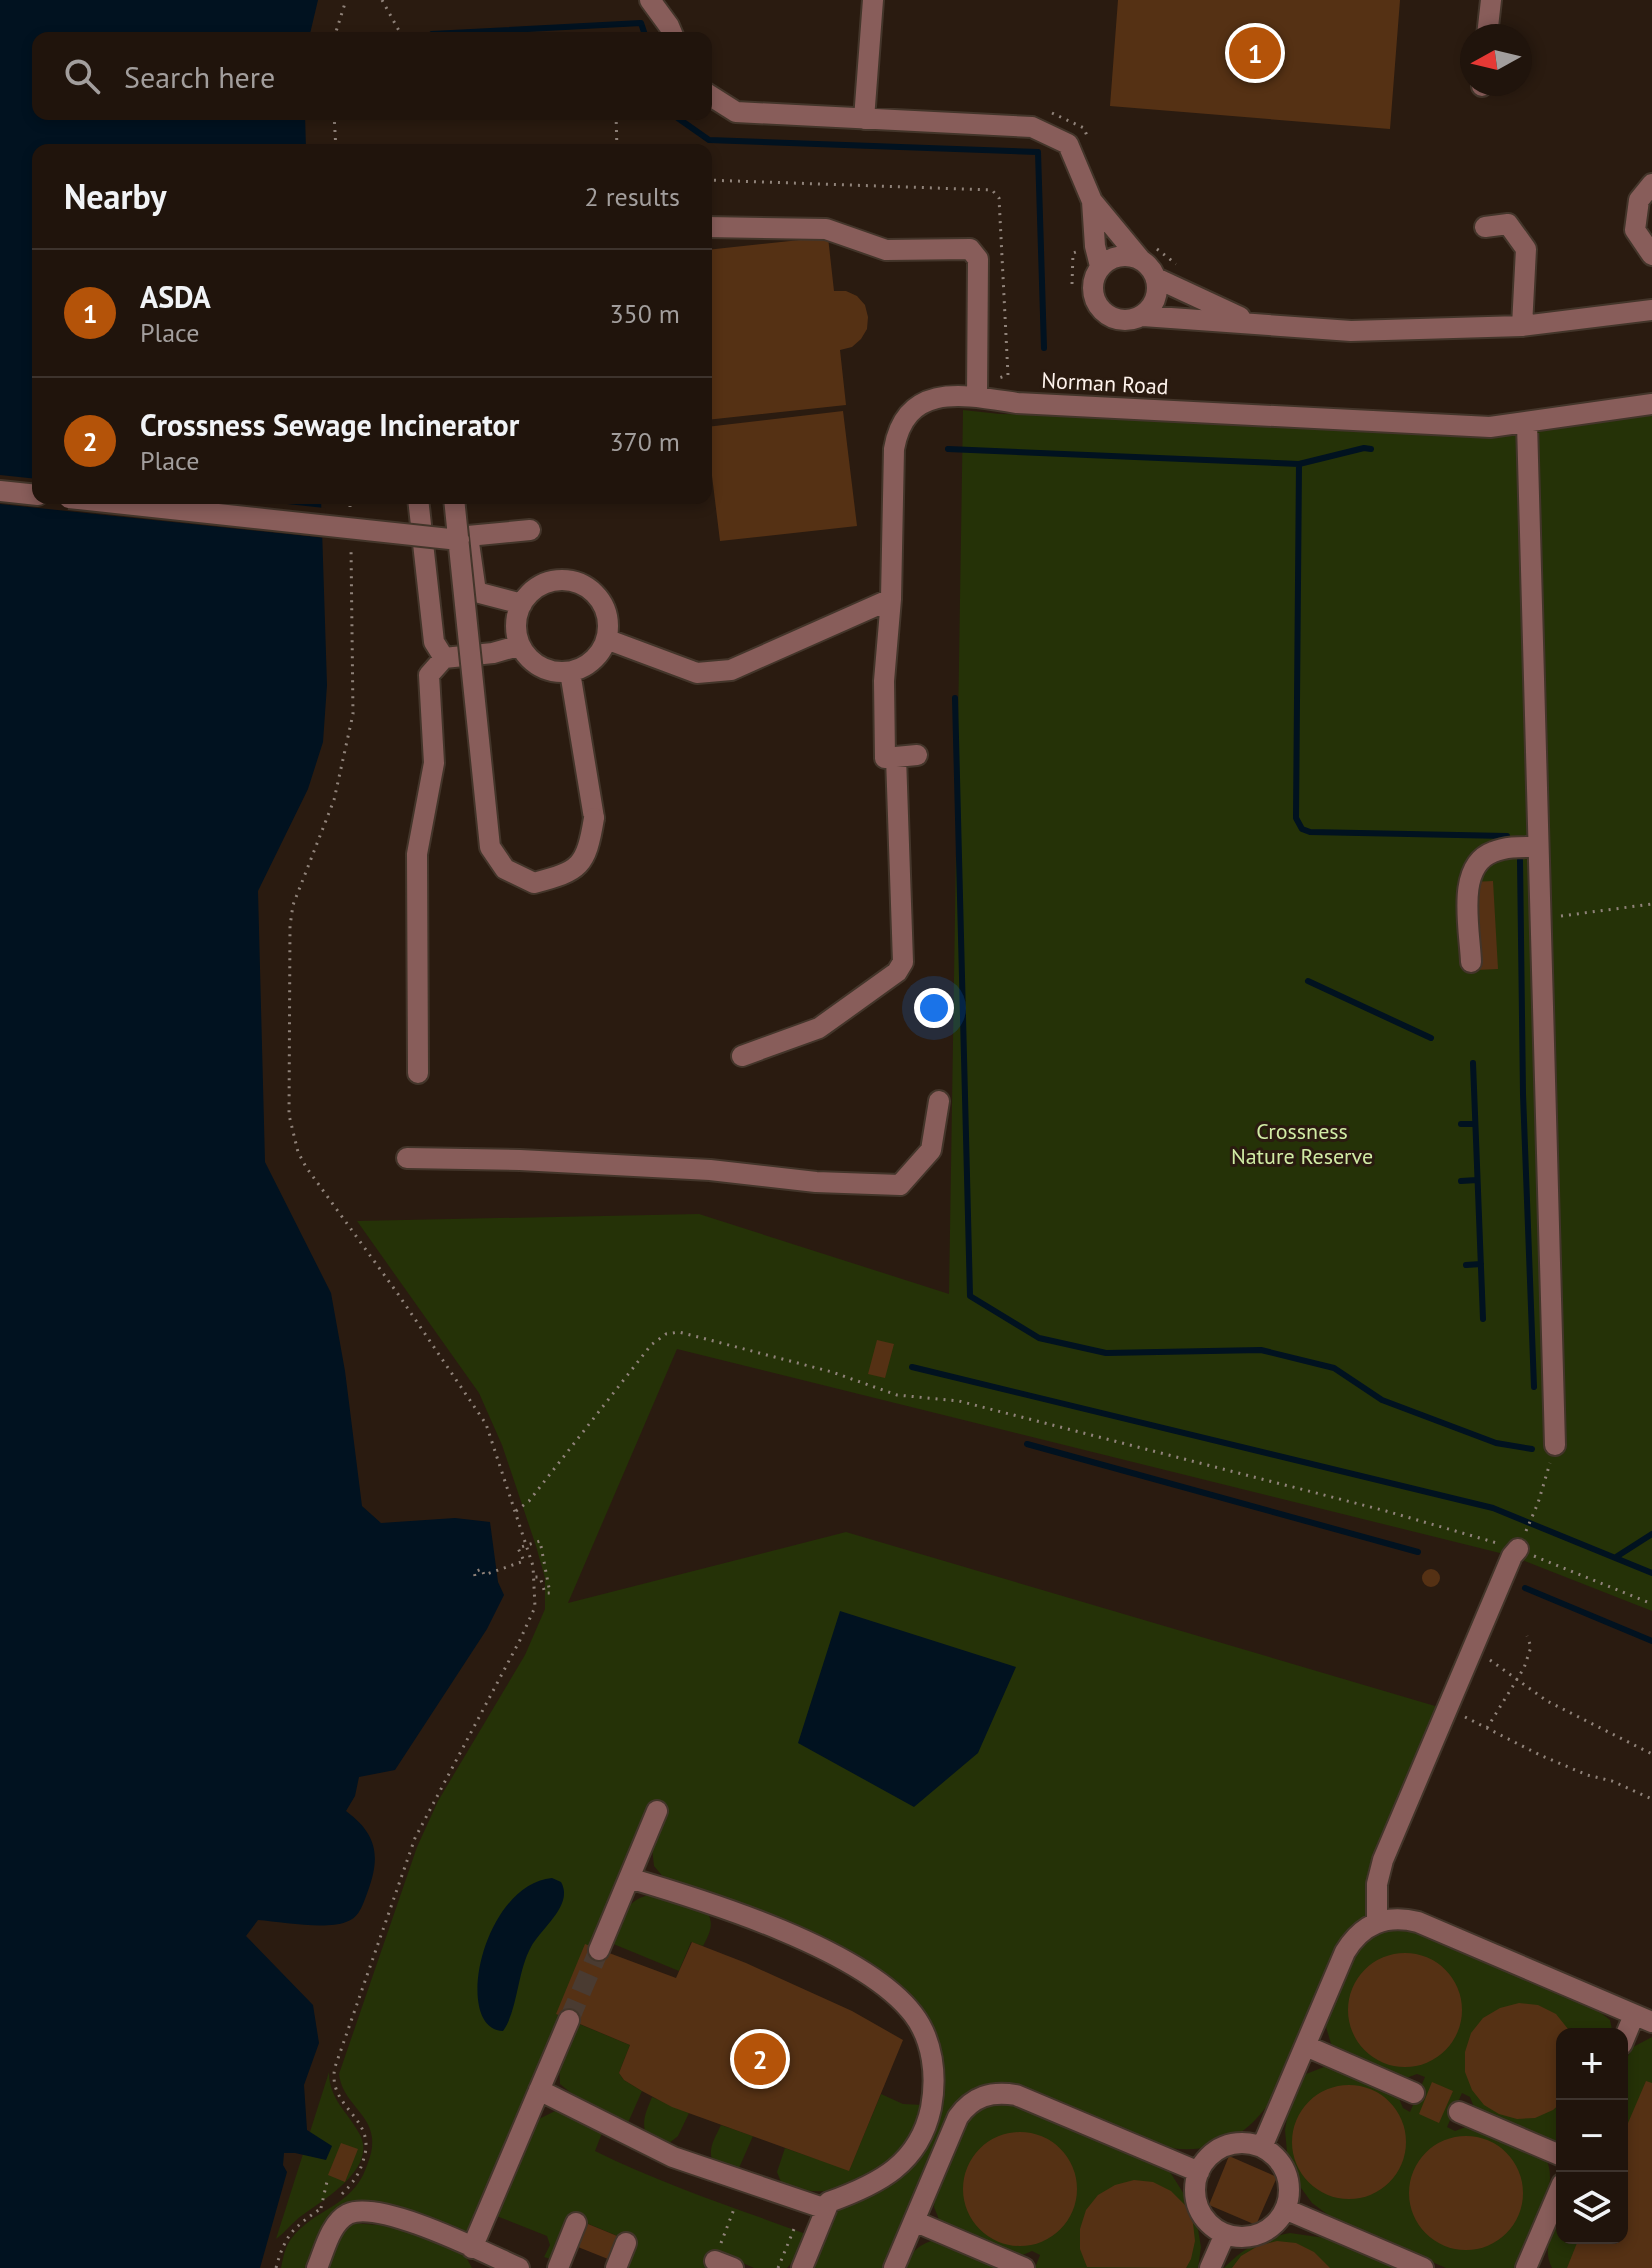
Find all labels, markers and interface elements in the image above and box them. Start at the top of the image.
pin: 1 [1229,23,1281,83]
north arrow [1460,24,1532,96]
search box [32,32,712,120]
icon: search [60,54,104,98]
text: Search here [124,57,275,96]
text: Nearby [64,174,166,218]
text: 2 results [585,180,680,213]
text: ASDA [140,277,211,316]
text: 1 [83,297,97,330]
text: 350 m [609,297,680,330]
text: Place [140,316,199,349]
street label: Norman Road [1041,366,1169,400]
text: Crossness Sewage Incinerator [140,405,519,444]
text: 2 [83,425,97,458]
text: 370 m [609,425,680,458]
text: Place [140,444,199,477]
your location [914,988,954,1028]
park label: Crossness Nature Reserve [1231,1117,1373,1170]
map controls [1556,2028,1628,2244]
button: + [1556,2028,1628,2100]
pin: 2 [734,2029,786,2089]
button: − [1556,2100,1628,2172]
button: layers [1556,2172,1628,2244]

